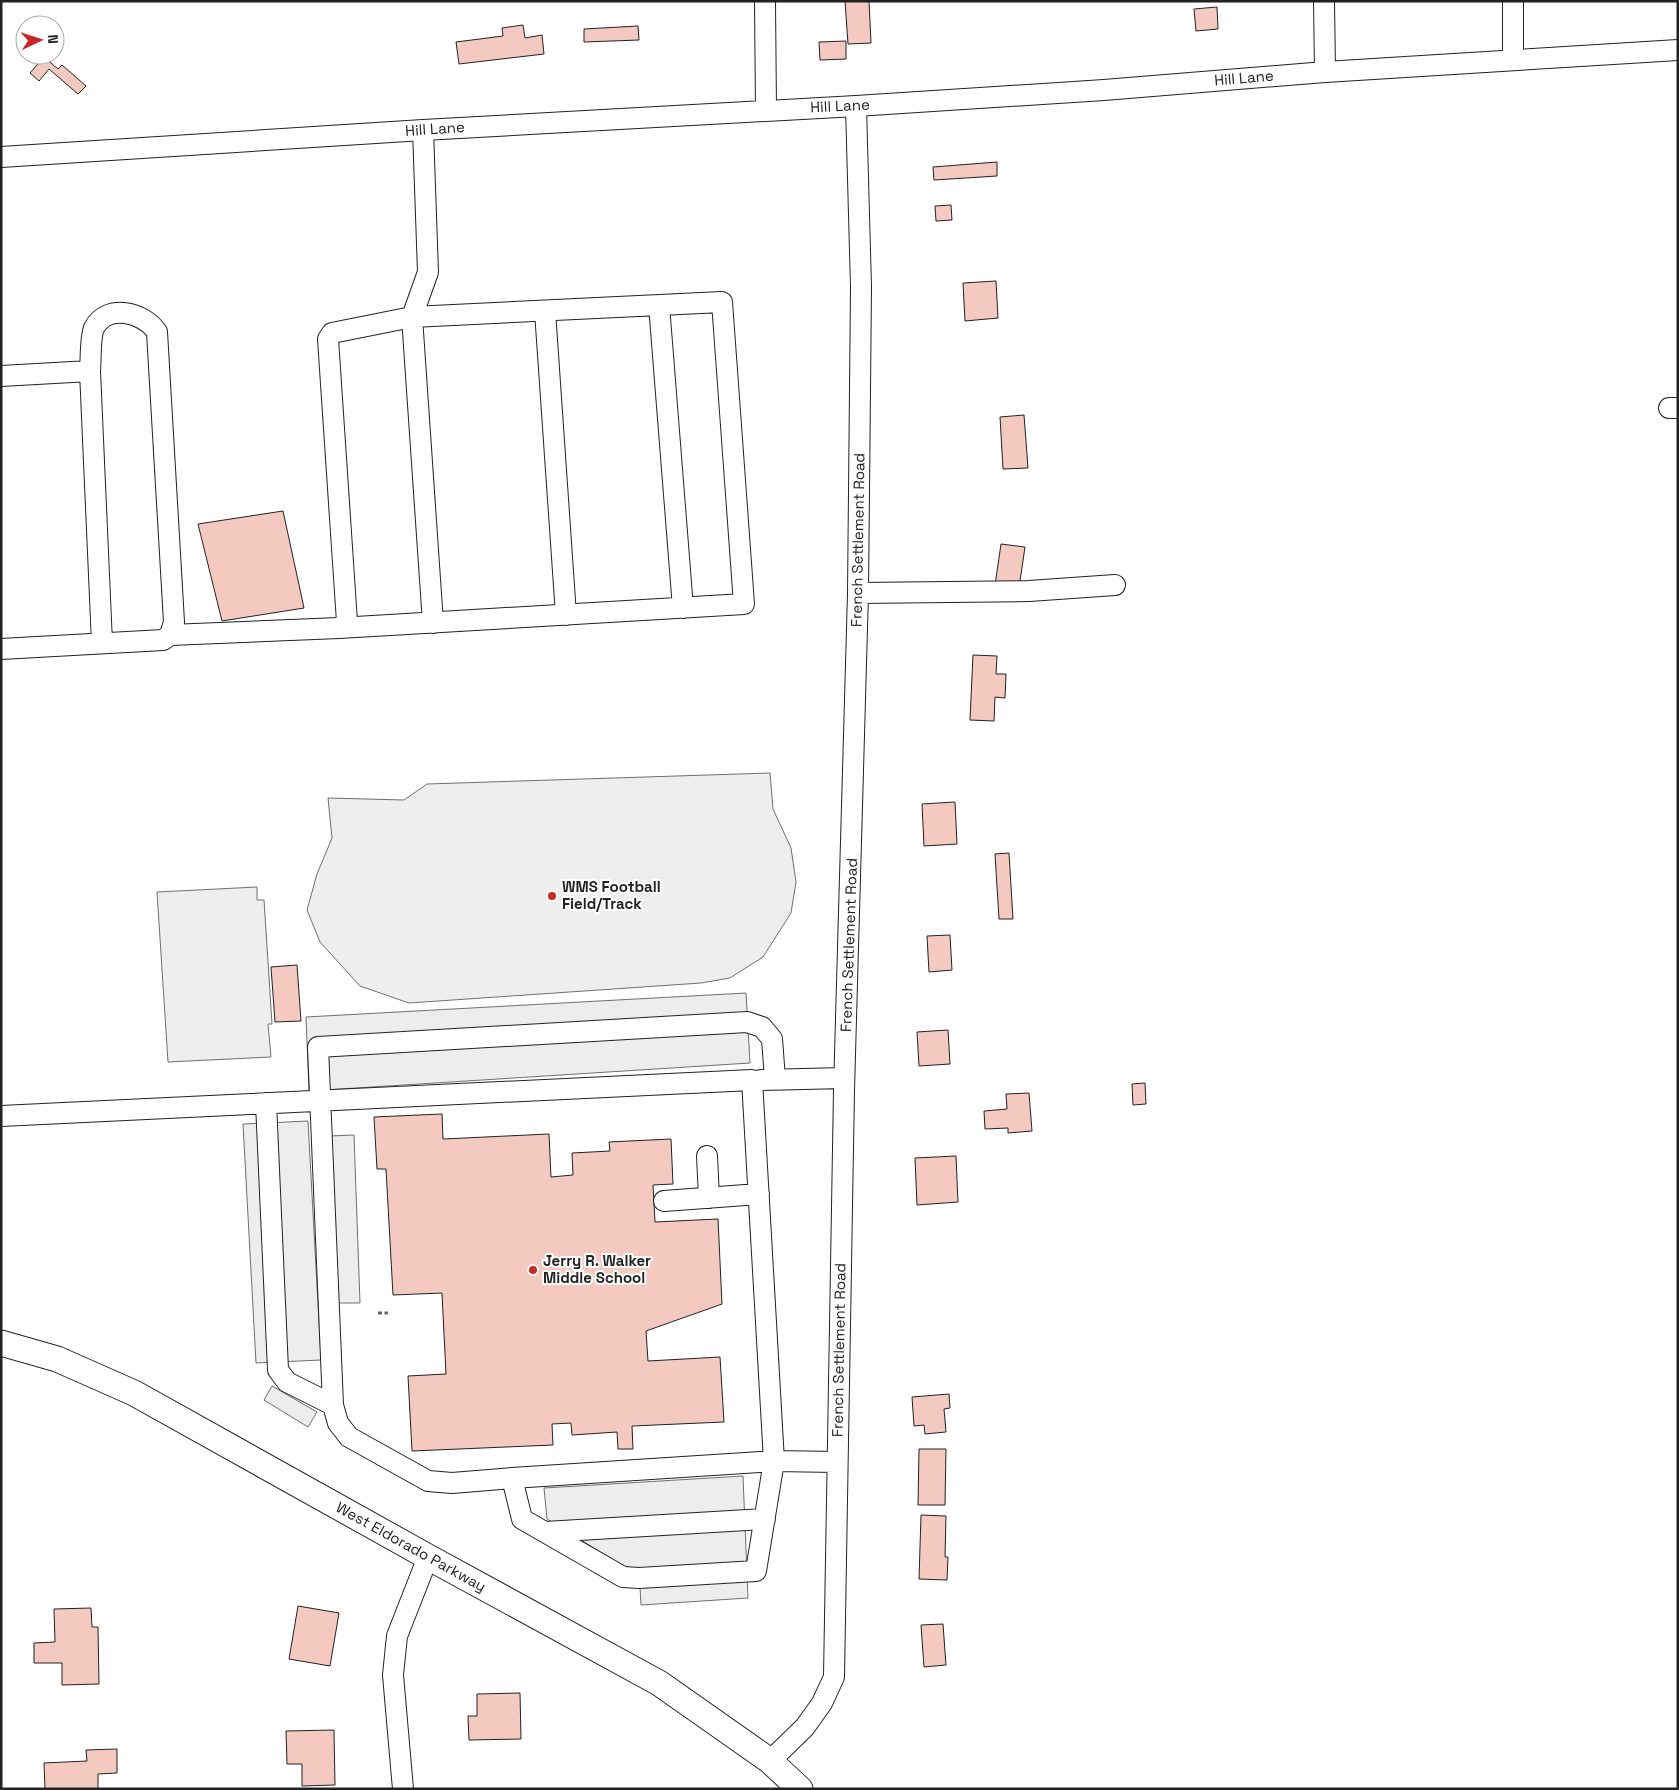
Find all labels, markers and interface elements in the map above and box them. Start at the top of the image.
north arrow [15,15,65,65]
text: N [44,34,62,44]
street label: Hill Lane [1213,65,1275,90]
street label: Hill Lane [810,94,870,117]
street label: Hill Lane [405,117,465,140]
street label: French Settlement Road [846,453,869,627]
street label: French Settlement Road [836,858,861,1032]
place label: WMS Football Field/Track [562,877,661,913]
marker: WMS Football Field/Track [546,890,558,902]
place label: Jerry R. Walker Middle School [543,1251,651,1287]
street label: French Settlement Road [827,1263,850,1437]
marker: Jerry R. Walker Middle School [527,1264,539,1276]
street label: West Eldorado Parkway [333,1497,490,1596]

